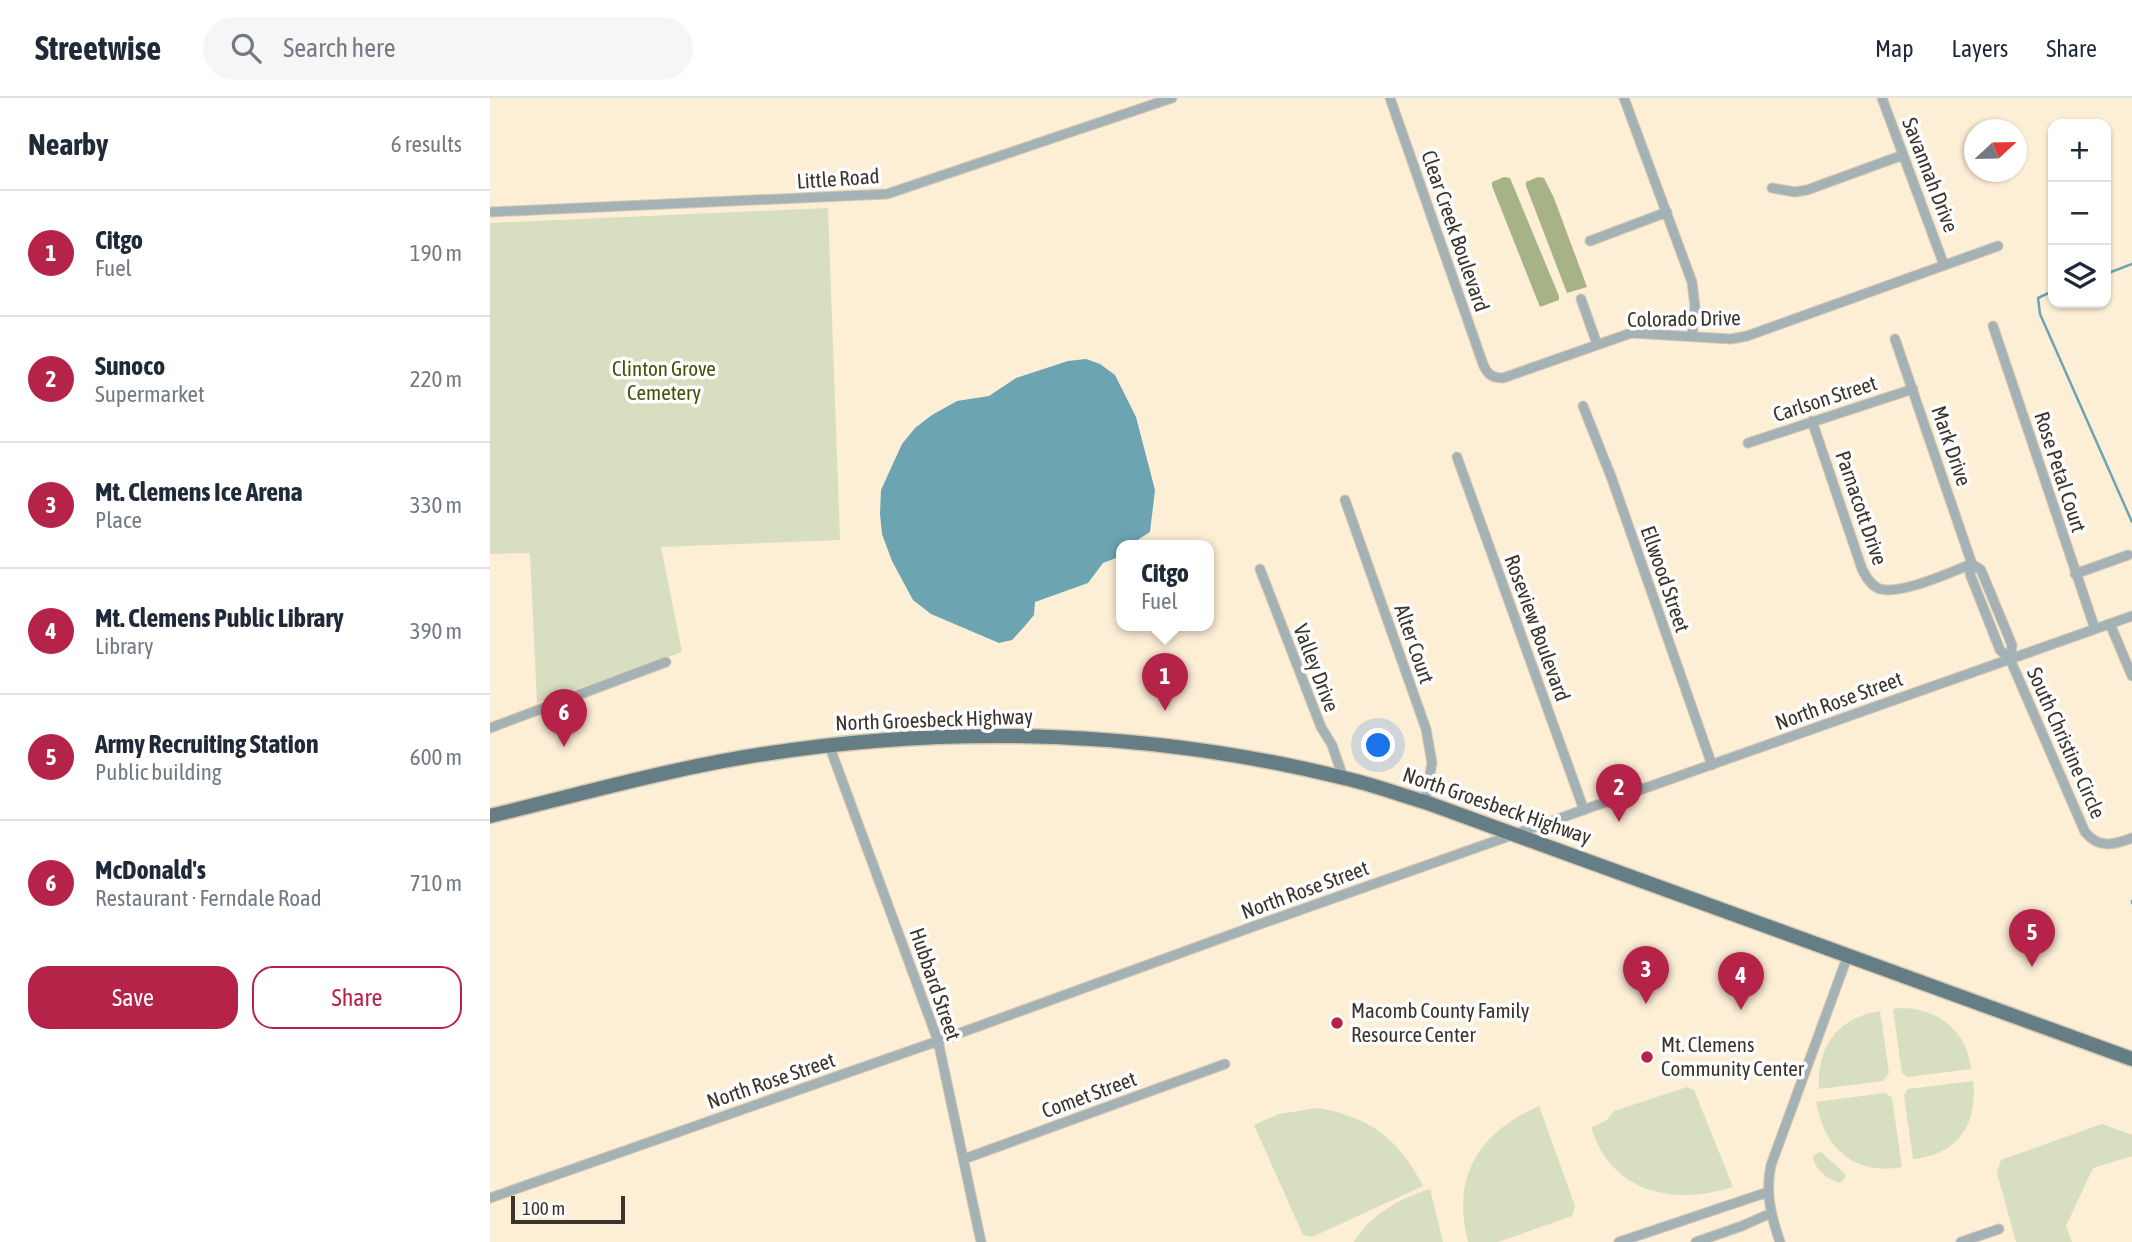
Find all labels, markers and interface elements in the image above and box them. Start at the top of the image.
search box [203,17,693,80]
text: Streetwise [35,29,161,67]
icon: search [227,29,265,67]
text: Search here [283,33,396,63]
text: Map [1875,35,1914,62]
text: Layers [1952,35,2008,62]
text: Share [2046,35,2097,62]
street label: Savannah Drive [1898,114,1964,235]
north arrow [1964,119,2027,182]
map controls [2048,119,2111,308]
button: + [2048,119,2111,182]
text: Nearby [28,127,108,161]
text: 6 results [391,131,462,157]
street label: Clear Creek Boulevard [1417,147,1495,314]
street label: Little Road [796,163,880,193]
button: − [2048,182,2111,245]
text: Citgo [95,225,143,255]
text: 1 [46,240,56,266]
text: 190 m [410,240,462,266]
button: layers [2048,245,2111,308]
text: Fuel [95,255,132,281]
street label: Colorado Drive [1627,305,1741,331]
text: Sunoco [95,351,165,381]
park label: Clinton Grove Cemetery [612,356,716,404]
text: 2 [46,366,56,392]
text: 220 m [410,366,462,392]
street label: Carlson Street [1770,370,1879,426]
text: Supermarket [95,381,205,407]
street label: Mark Drive [1927,403,1977,489]
street label: Rose Petal Court [2030,408,2092,535]
street label: Parnacott Drive [1831,447,1893,568]
text: Mt. Clemens Ice Arena [95,477,303,507]
text: 3 [46,492,56,518]
text: 330 m [410,492,462,518]
text: Place [95,507,142,533]
street label: Ellwood Street [1637,522,1695,635]
popup [1116,540,1214,631]
street label: Roseview Boulevard [1500,551,1576,704]
text: Citgo [1141,558,1189,588]
text: Fuel [1141,588,1178,614]
street label: Alter Court [1390,601,1440,686]
text: Mt. Clemens Public Library [95,603,344,633]
text: 4 [46,618,56,644]
text: 390 m [410,618,462,644]
street label: Valley Drive [1289,620,1345,715]
text: Library [95,633,153,659]
pin: 1 [1142,653,1188,711]
street label: South Christine Circle [2023,663,2111,822]
street label: North Rose Street [1772,666,1906,734]
pin: 6 [541,689,587,747]
street label: North Groesbeck Highway [835,704,1034,734]
your location [1361,728,1395,762]
text: Army Recruiting Station [95,729,319,759]
text: 5 [46,744,56,770]
text: 600 m [410,744,462,770]
text: Public building [95,759,222,785]
street label: North Groesbeck Highway [1400,762,1595,849]
pin: 2 [1596,764,1642,822]
text: McDonald's [95,855,206,885]
street label: North Rose Street [1238,855,1372,923]
text: 6 [46,870,56,896]
text: 710 m [410,870,462,896]
text: Restaurant · Ferndale Road [95,885,322,911]
pin: 5 [2009,909,2055,967]
street label: Hubbard Street [906,924,966,1043]
pin: 3 [1623,946,1669,1004]
pin: 4 [1718,952,1764,1010]
button: Save [28,966,238,1029]
button: Share [252,966,462,1029]
place label: Macomb County Family Resource Center [1351,998,1530,1046]
marker: Macomb County Family Resource Center [1329,1015,1345,1031]
place label: Mt. Clemens Community Center [1661,1032,1805,1080]
street label: North Rose Street [704,1047,838,1113]
marker: Mt. Clemens Community Center [1639,1049,1655,1065]
street label: Comet Street [1038,1066,1139,1122]
scale bar [511,1193,625,1225]
text: 100 m [522,1197,565,1219]

